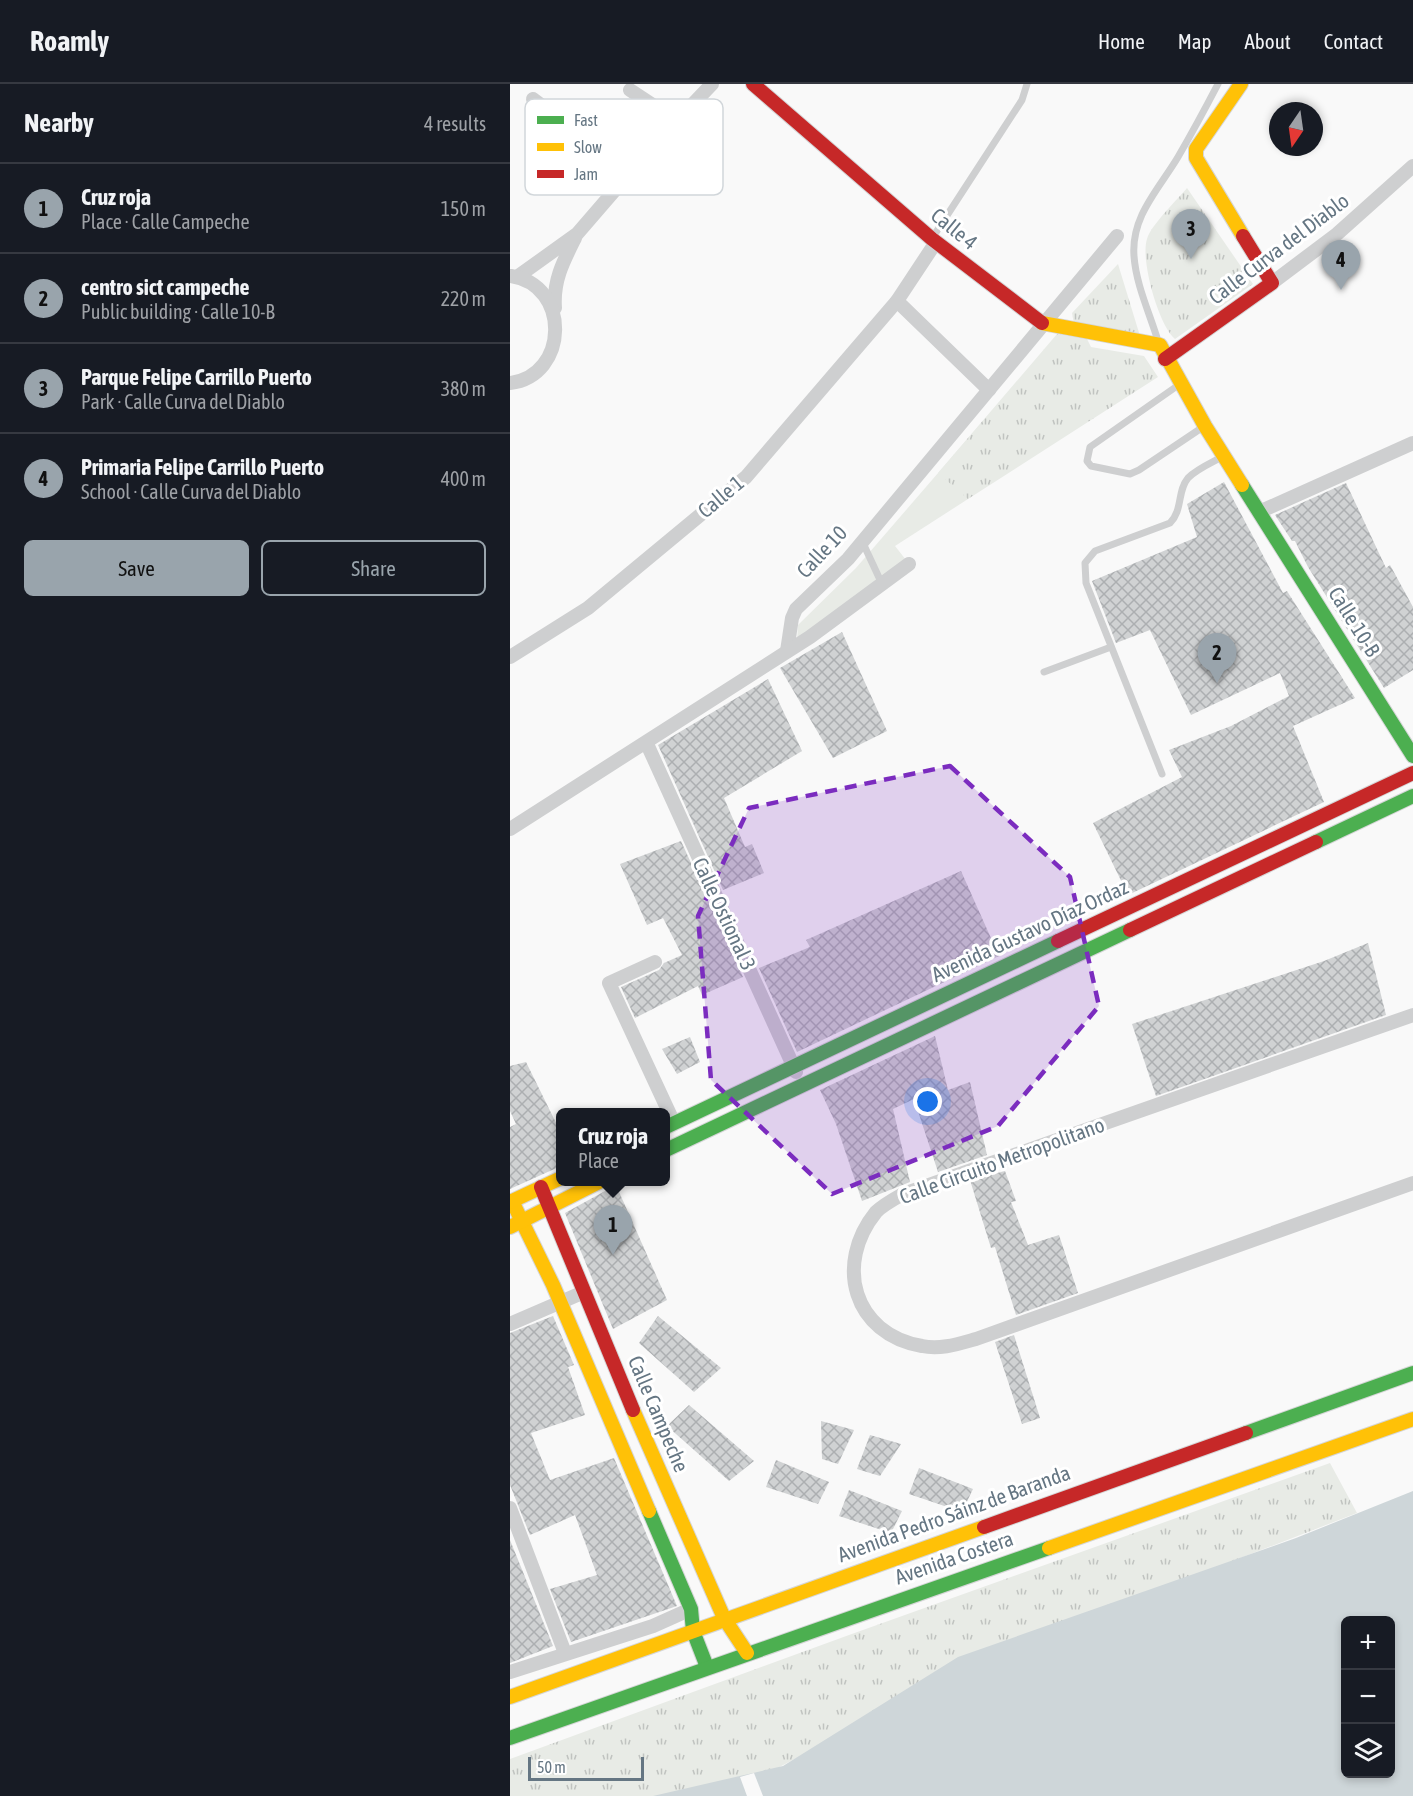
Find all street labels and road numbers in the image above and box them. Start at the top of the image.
street label: Calle Curva del Diablo [1204,188,1353,309]
street label: Calle 4 [927,202,983,254]
street label: Calle 1 [693,470,748,522]
street label: Calle 10 [791,520,851,582]
street label: Calle 10-B [1324,582,1386,661]
street label: Calle Ostional 3 [688,854,761,974]
street label: Avenida Gustavo Díaz Ordaz [927,874,1132,986]
street label: Calle Circuito Metropolitano [896,1112,1107,1208]
street label: Calle Campeche [624,1352,694,1475]
street label: Avenida Pedro Sáinz de Baranda [834,1460,1073,1566]
street label: Avenida Costera [891,1526,1016,1589]

